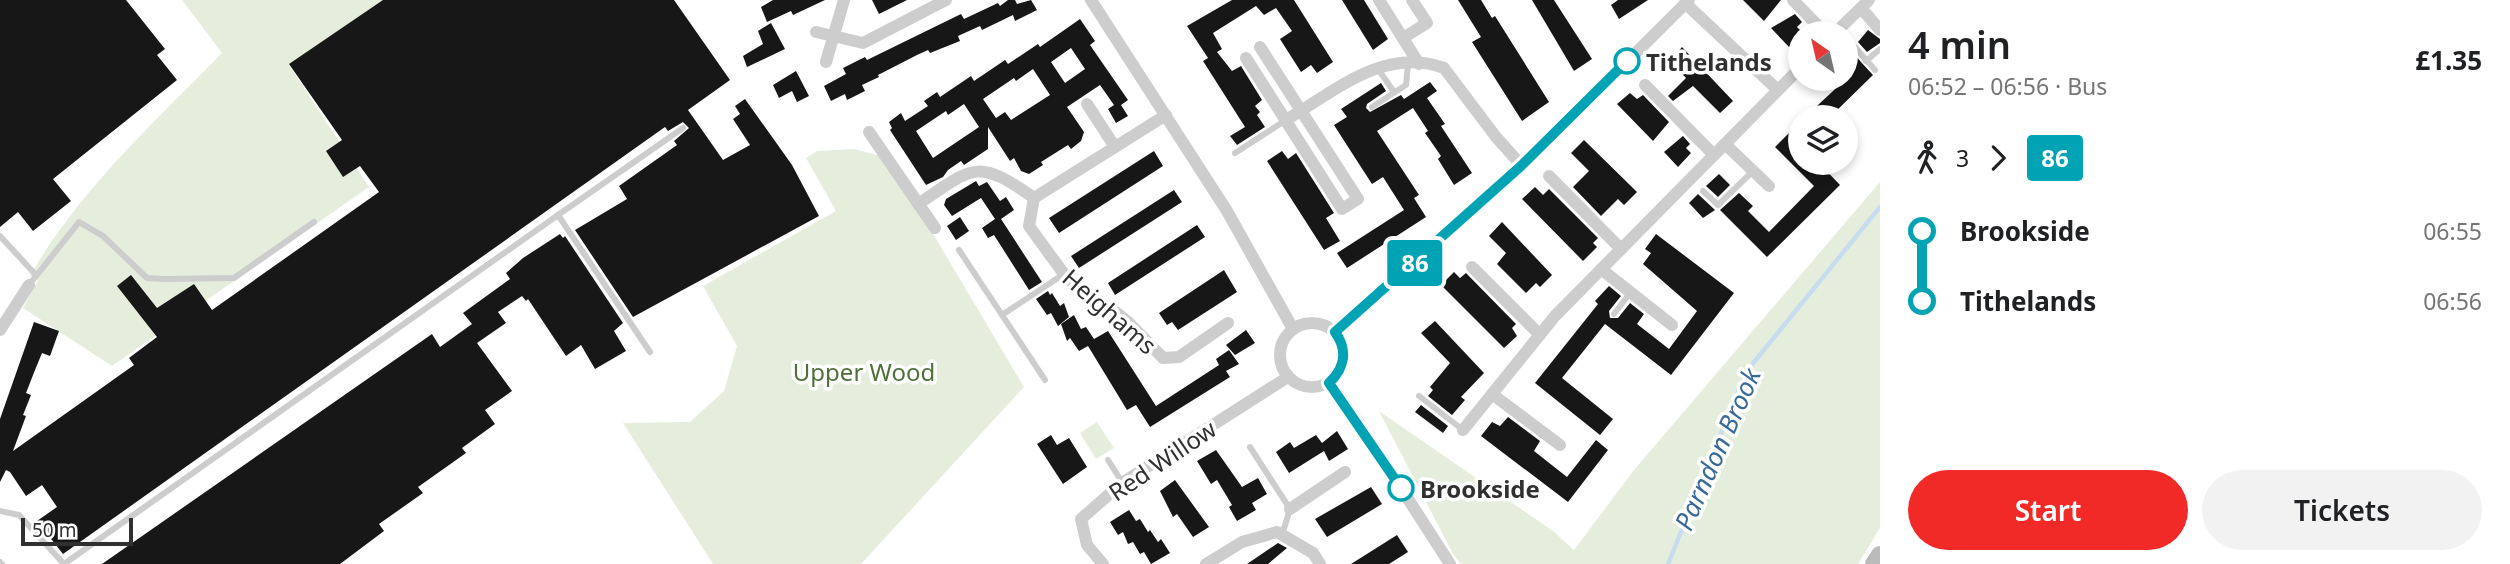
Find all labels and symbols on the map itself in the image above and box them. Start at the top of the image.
north arrow [1788,21,1858,91]
place label: Tithelands [1646,45,1772,78]
marker: Tithelands [1614,48,1640,74]
line badge: 86 [1384,240,1446,286]
street label: Heighams [1056,261,1164,361]
park label: Upper Wood [793,355,935,388]
water label: Parndon Brook [1665,361,1769,536]
street label: Red Willow [1102,412,1222,508]
place label: Brookside [1420,472,1540,505]
marker: Brookside [1388,475,1414,501]
scale bar [21,515,133,547]

